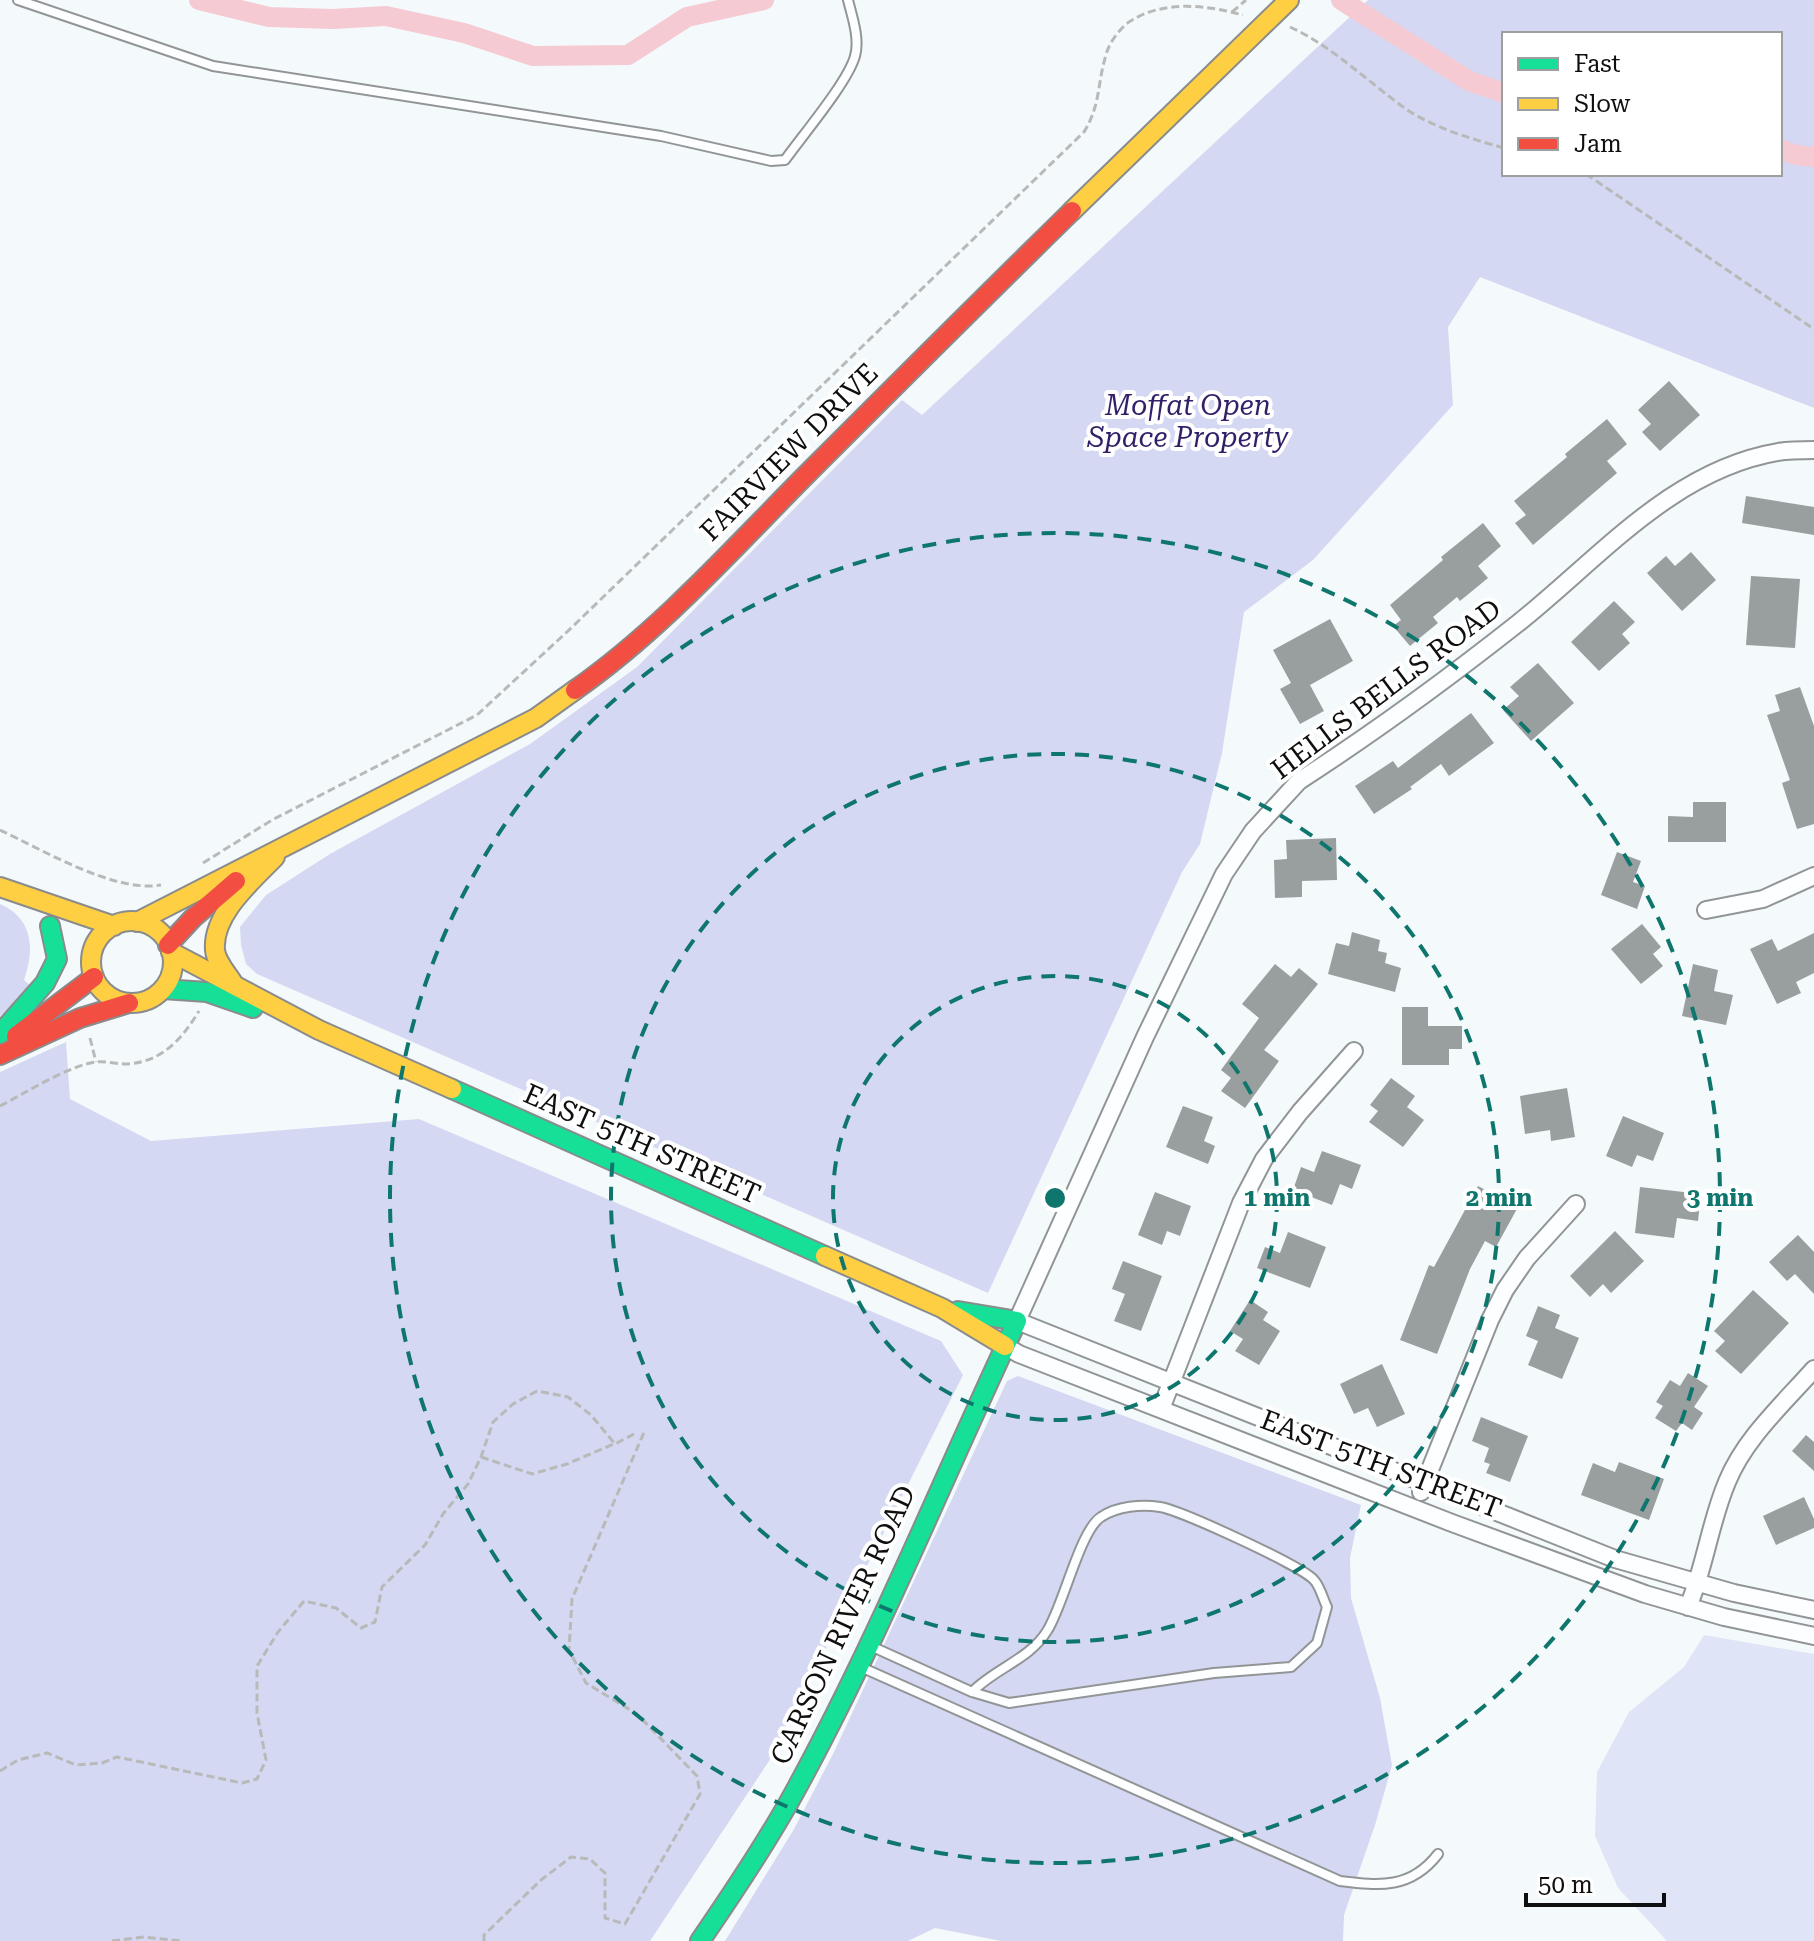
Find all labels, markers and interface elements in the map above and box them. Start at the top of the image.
legend [1502,32,1782,176]
text: Fast [1574,50,1621,78]
text: Slow [1574,90,1631,118]
text: Jam [1574,130,1622,158]
street label: FAIRVIEW DRIVE [693,356,885,548]
park label: Moffat Open Space Property [1087,389,1289,454]
street label: HELLS BELLS ROAD [1265,592,1507,786]
street label: EAST 5TH STREET [519,1077,765,1211]
centre of rings [1041,1184,1069,1212]
text: 1 min [1244,1184,1310,1212]
text: 2 min [1466,1184,1532,1212]
text: 3 min [1687,1184,1753,1212]
street label: EAST 5TH STREET [1256,1403,1506,1525]
street label: CARSON RIVER ROAD [764,1480,922,1770]
scale bar [1526,1857,1664,1907]
text: 50 m [1538,1871,1593,1899]

